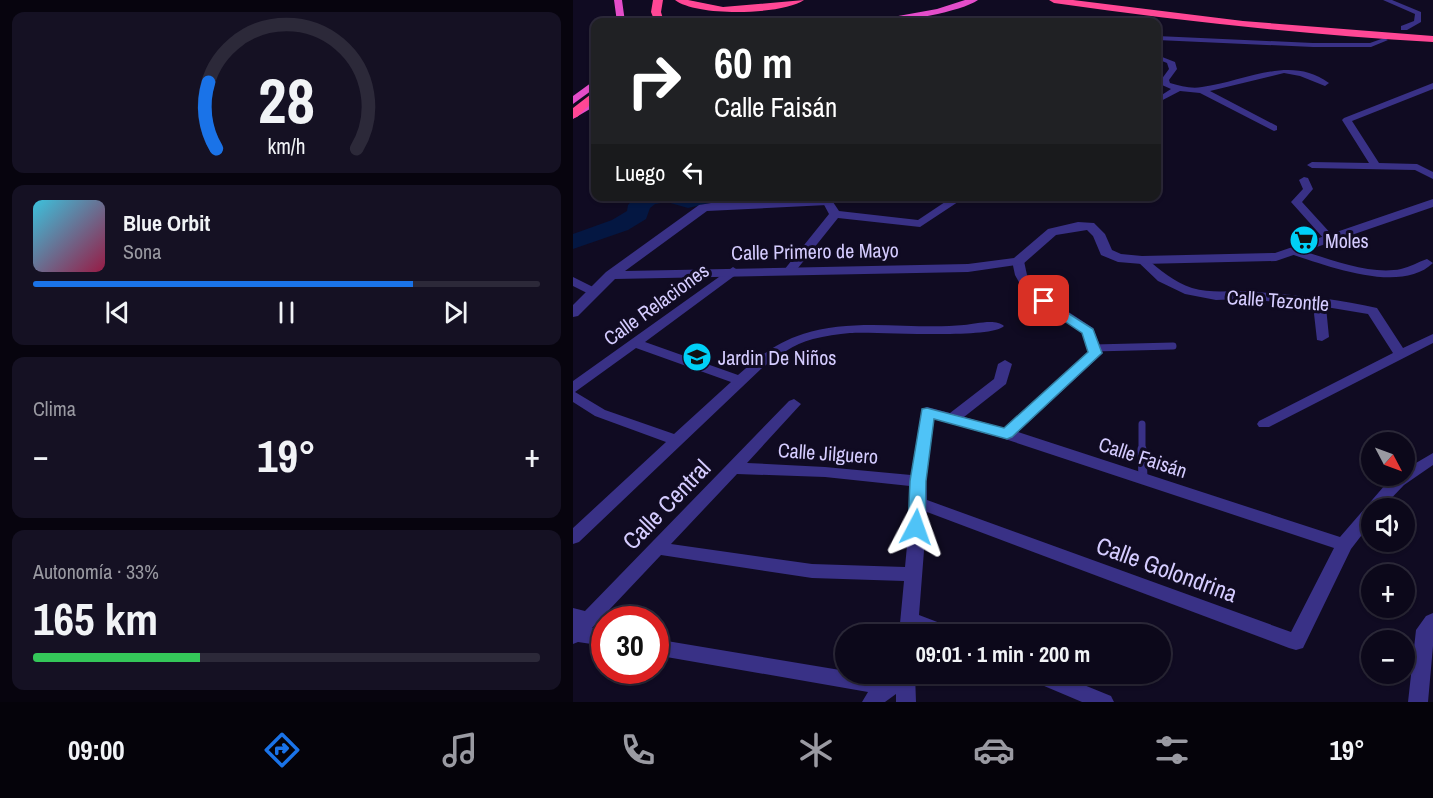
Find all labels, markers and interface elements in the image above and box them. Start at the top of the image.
text: 60 m [714,35,793,91]
icon: right [615,42,693,120]
text: 28 [258,58,315,142]
text: Calle Faisán [714,89,837,125]
text: km/h [267,133,306,162]
icon: left [677,156,710,189]
text: Luego [615,158,665,188]
text: Blue Orbit [123,208,210,238]
supermarket icon: Moles [1288,224,1320,256]
place label: Moles [1325,227,1369,254]
street label: Calle Primero de Mayo [731,236,899,266]
text: Sona [123,238,161,265]
street label: Calle Relaciones [598,257,714,351]
pin [1018,275,1069,326]
street label: Calle Tezontle [1226,283,1330,317]
icon: arrive [1027,284,1060,317]
icon: previous [101,296,134,329]
icon: pause [270,296,303,329]
icon: next [439,296,472,329]
school or university icon: Jardin De Niños [681,341,713,373]
place label: Jardin De Niños [718,344,837,371]
text: Clima [33,395,76,422]
text: 19° [257,425,316,486]
street label: Calle Faisán [1095,430,1191,484]
north arrow [1361,432,1415,486]
map controls [1361,432,1415,684]
text: − [33,433,49,477]
text: + [524,433,540,477]
street label: Calle Jilguero [777,436,879,470]
street label: Calle Central [615,452,717,556]
position arrow [884,495,948,559]
button: sound [1361,498,1415,552]
street label: Calle Golondrina [1092,529,1242,609]
text: Autonomía · 33% [33,558,159,585]
button: + [1361,564,1415,618]
text: 165 km [33,588,158,649]
speed limit sign: 30 [591,606,669,684]
button: − [1361,630,1415,684]
text: 09:01 · 1 min · 200 m [916,639,1090,669]
icon: directions [261,729,303,771]
icon: music [439,729,481,771]
icon: phone [617,729,659,771]
icon: climate [795,729,837,771]
icon: car [973,729,1015,771]
icon: filters [1151,729,1193,771]
text: 09:00 [68,732,125,768]
text: 19° [1329,732,1365,768]

